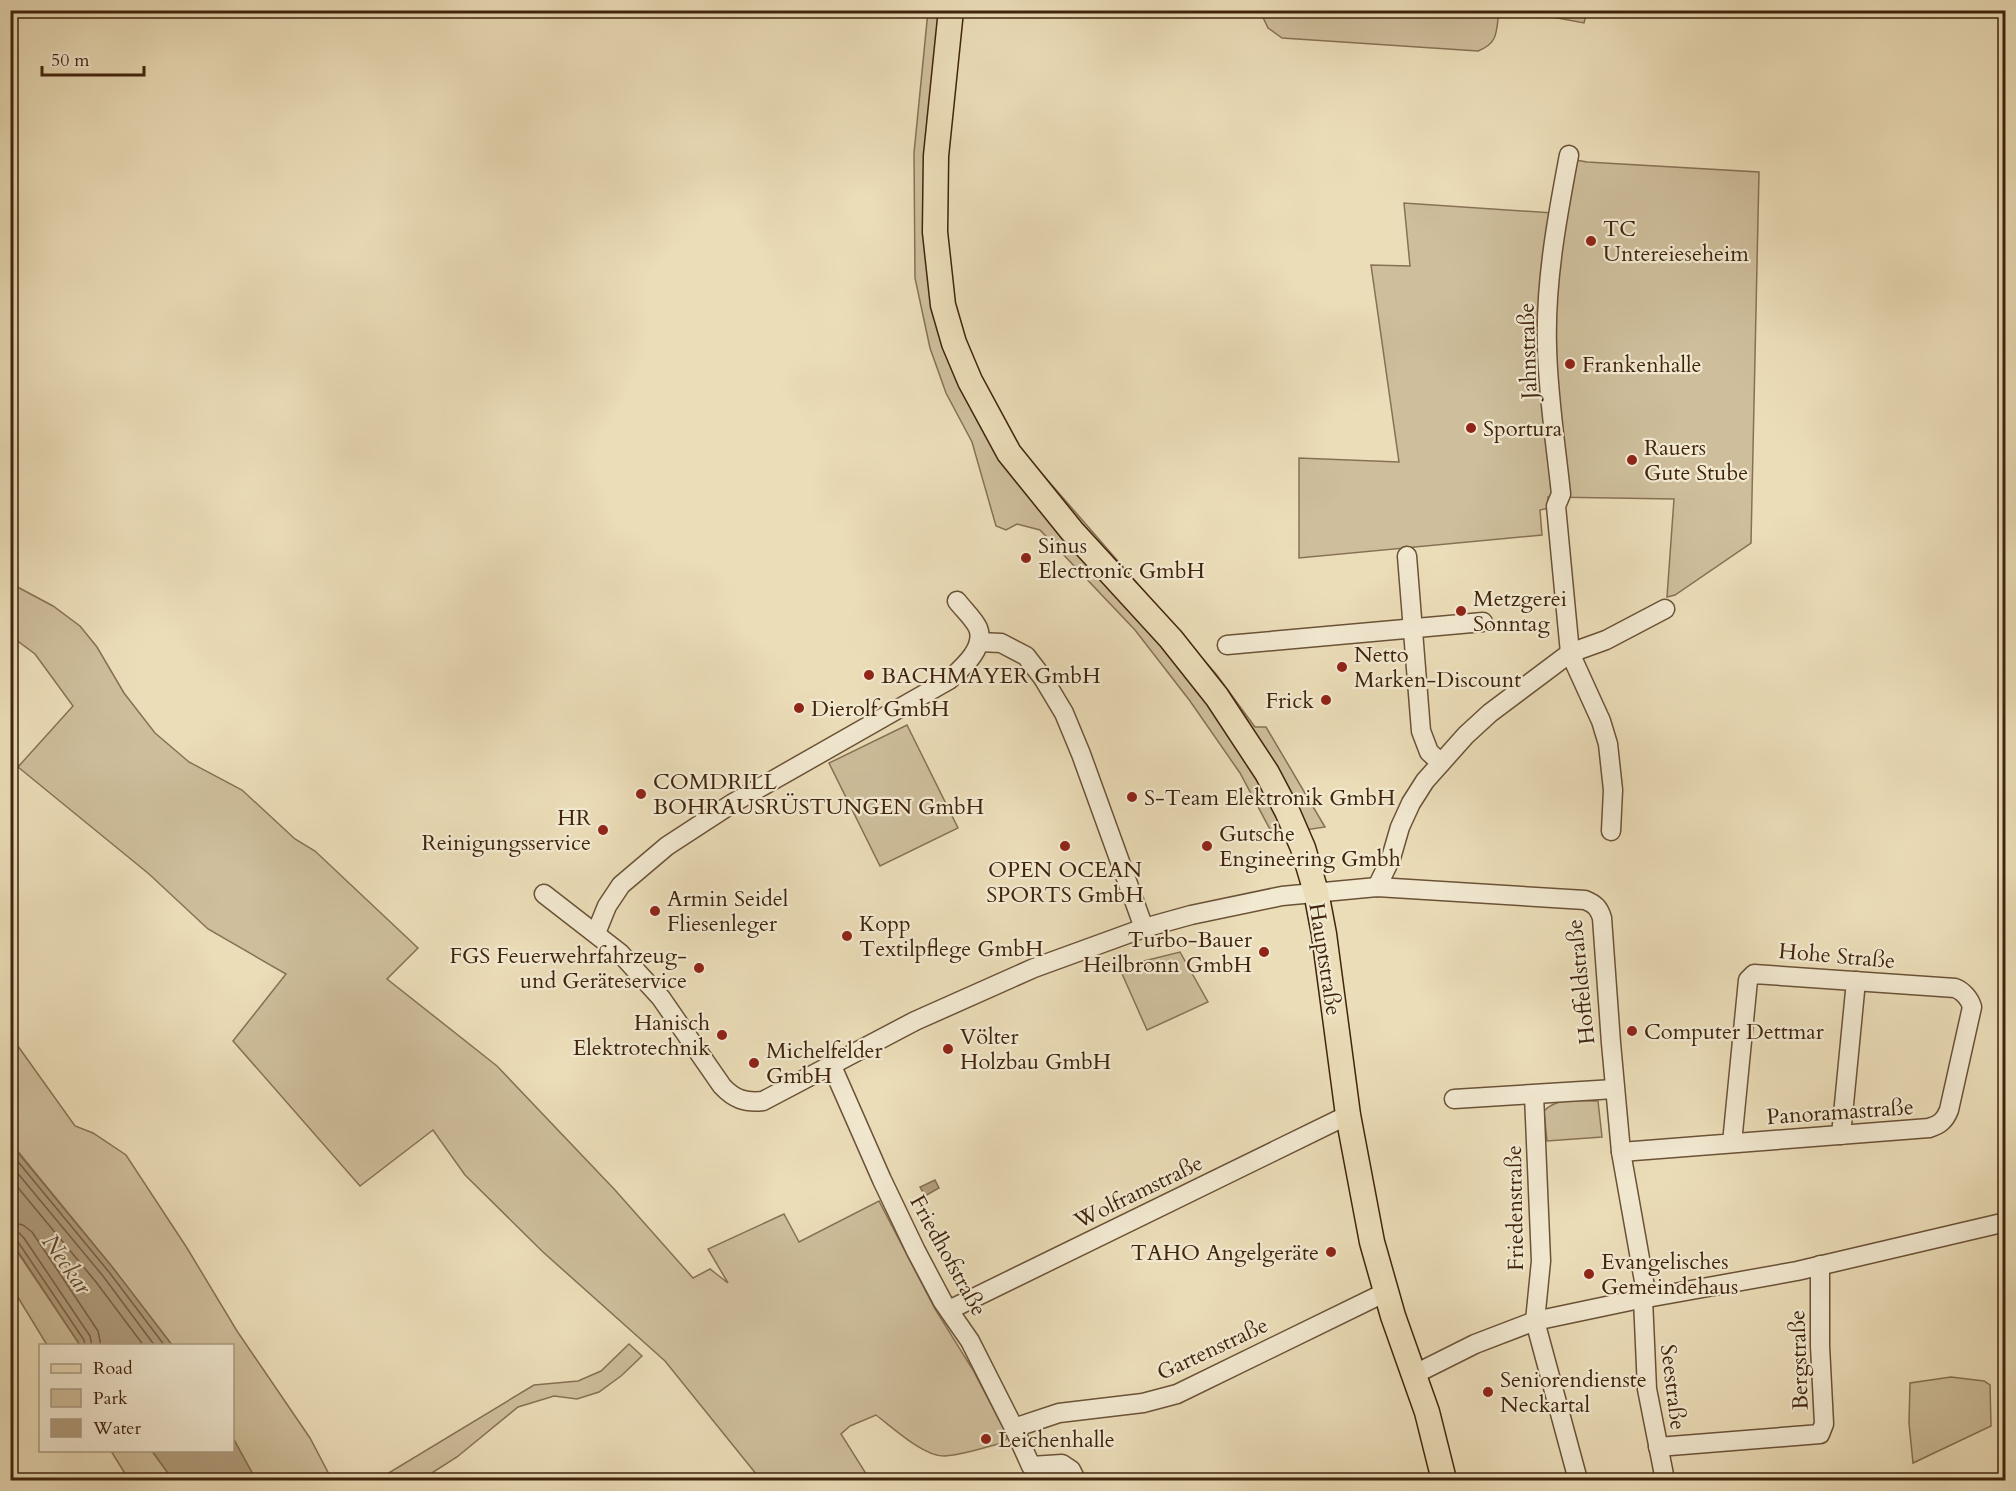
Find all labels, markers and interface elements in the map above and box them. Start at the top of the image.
scale bar [42,39,144,77]
text: 50 m [51,48,90,73]
place label: TC Untereieseheim [1603,214,1749,269]
marker: TC Untereieseheim [1584,234,1598,248]
street label: Jahnstraße [1511,302,1545,403]
place label: Frankenhalle [1582,350,1702,380]
marker: Frankenhalle [1563,357,1577,371]
place label: Sportura [1483,414,1563,444]
marker: Sportura [1464,421,1478,435]
place label: Rauers Gute Stube [1644,433,1748,488]
marker: Rauers Gute Stube [1625,453,1639,467]
place label: Sinus Electronic GmbH [1038,531,1205,586]
marker: Sinus Electronic GmbH [1019,551,1033,565]
place label: Metzgerei Sonntag [1473,584,1567,639]
marker: Metzgerei Sonntag [1454,604,1468,618]
place label: Netto Marken-Discount [1354,640,1521,695]
marker: Netto Marken-Discount [1335,660,1349,674]
place label: BACHMAYER GmbH [881,661,1101,691]
marker: BACHMAYER GmbH [862,668,876,682]
place label: Frick [1265,686,1314,716]
marker: Frick [1319,693,1333,707]
place label: Dierolf GmbH [811,694,949,724]
marker: Dierolf GmbH [792,701,806,715]
place label: COMDRILL BOHRAUSRÜSTUNGEN GmbH [653,767,984,822]
place label: S-Team Elektronik GmbH [1144,783,1395,813]
marker: COMDRILL BOHRAUSRÜSTUNGEN GmbH [634,787,648,801]
marker: S-Team Elektronik GmbH [1125,790,1139,804]
place label: HR Reinigungsservice [422,803,592,858]
place label: Gutsche Engineering Gmbh [1219,819,1401,874]
marker: HR Reinigungsservice [596,823,610,837]
marker: OPEN OCEAN SPORTS GmbH [1058,839,1072,853]
marker: Gutsche Engineering Gmbh [1200,839,1214,853]
place label: OPEN OCEAN SPORTS GmbH [986,855,1144,910]
place label: Armin Seidel Fliesenleger [667,884,789,939]
street label: Hauptstraße [1301,901,1349,1018]
marker: Armin Seidel Fliesenleger [648,904,662,918]
place label: Kopp Textilpflege GmbH [859,909,1043,964]
street label: Hoffeldstraße [1560,918,1602,1046]
place label: Turbo-Bauer Heilbronn GmbH [1083,925,1253,980]
marker: Kopp Textilpflege GmbH [840,929,854,943]
street label: Hohe Straße [1777,936,1896,976]
place label: FGS Feuerwehrfahrzeug- und Geräteservice [449,941,687,996]
marker: Turbo-Bauer Heilbronn GmbH [1257,945,1271,959]
marker: FGS Feuerwehrfahrzeug- und Geräteservice [692,961,706,975]
place label: Hanisch Elektrotechnik [573,1008,710,1063]
place label: Computer Dettmar [1644,1017,1825,1047]
place label: Völter Holzbau GmbH [960,1022,1111,1077]
marker: Computer Dettmar [1625,1024,1639,1038]
marker: Hanisch Elektrotechnik [715,1028,729,1042]
place label: Michelfelder GmbH [766,1036,884,1091]
marker: Völter Holzbau GmbH [941,1042,955,1056]
marker: Michelfelder GmbH [747,1056,761,1070]
street label: Panoramastraße [1765,1092,1915,1132]
street label: Friedenstraße [1499,1145,1531,1271]
street label: Wolframstraße [1068,1148,1208,1236]
street label: Friedhofstraße [903,1190,994,1321]
water label: Neckar [34,1228,100,1302]
place label: TAHO Angelgeräte [1131,1238,1319,1268]
marker: TAHO Angelgeräte [1324,1245,1338,1259]
place label: Evangelisches Gemeindehaus [1601,1247,1738,1302]
marker: Evangelisches Gemeindehaus [1582,1267,1596,1281]
street label: Bergstraße [1782,1309,1816,1411]
street label: Gartenstraße [1152,1310,1273,1388]
street label: Seestraße [1653,1343,1693,1432]
legend [39,1344,234,1452]
text: Road [93,1356,133,1381]
place label: Seniorendienste Neckartal [1500,1365,1647,1420]
marker: Seniorendienste Neckartal [1481,1385,1495,1399]
text: Park [93,1386,128,1411]
text: Water [92,1416,142,1441]
place label: Leichenhalle [998,1425,1115,1455]
marker: Leichenhalle [979,1432,993,1446]

